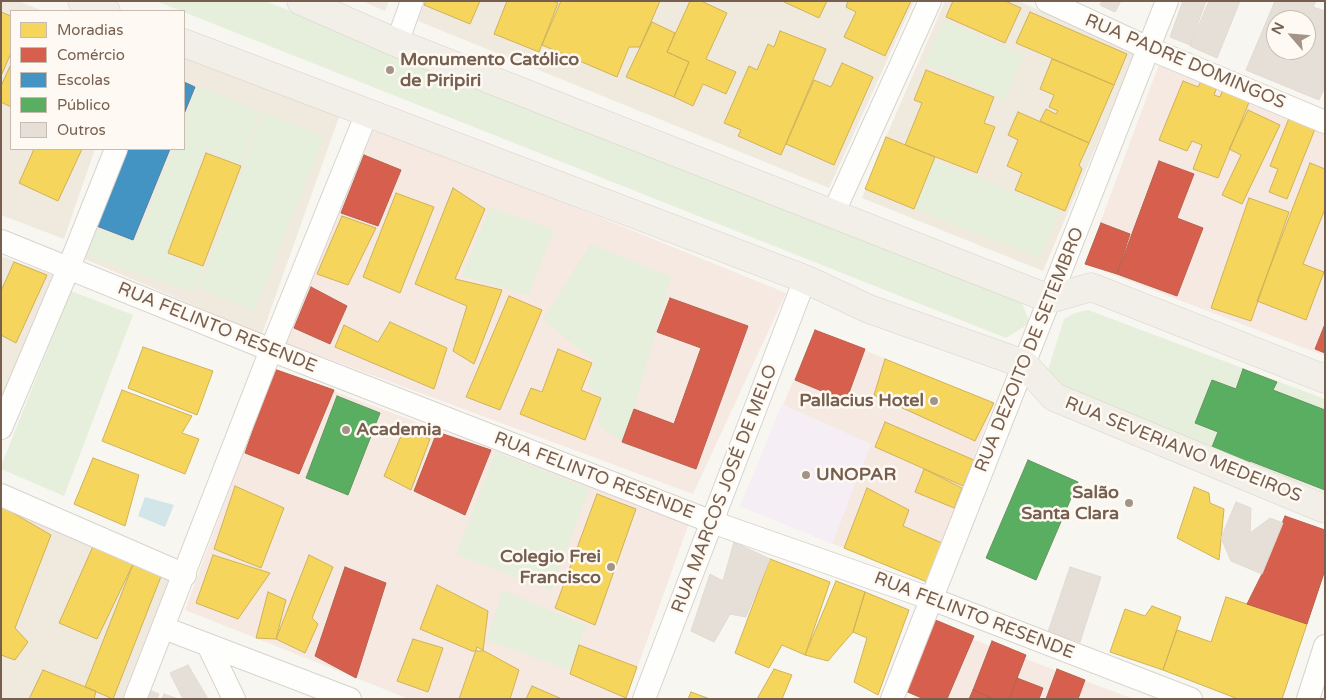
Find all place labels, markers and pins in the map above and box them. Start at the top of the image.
place label: Monumento Católico de Piripiri [400,49,579,92]
marker: Monumento Católico de Piripiri [384,64,396,76]
place label: Pallacius Hotel [799,390,924,412]
marker: Pallacius Hotel [928,395,940,407]
place label: Academia [356,419,442,441]
marker: Academia [340,424,352,436]
place label: UNOPAR [816,464,896,486]
marker: UNOPAR [800,469,812,481]
place label: Salão Santa Clara [1021,482,1119,524]
marker: Salão Santa Clara [1123,497,1135,509]
place label: Colegio Frei Francisco [500,546,601,588]
marker: Colegio Frei Francisco [605,561,617,573]

